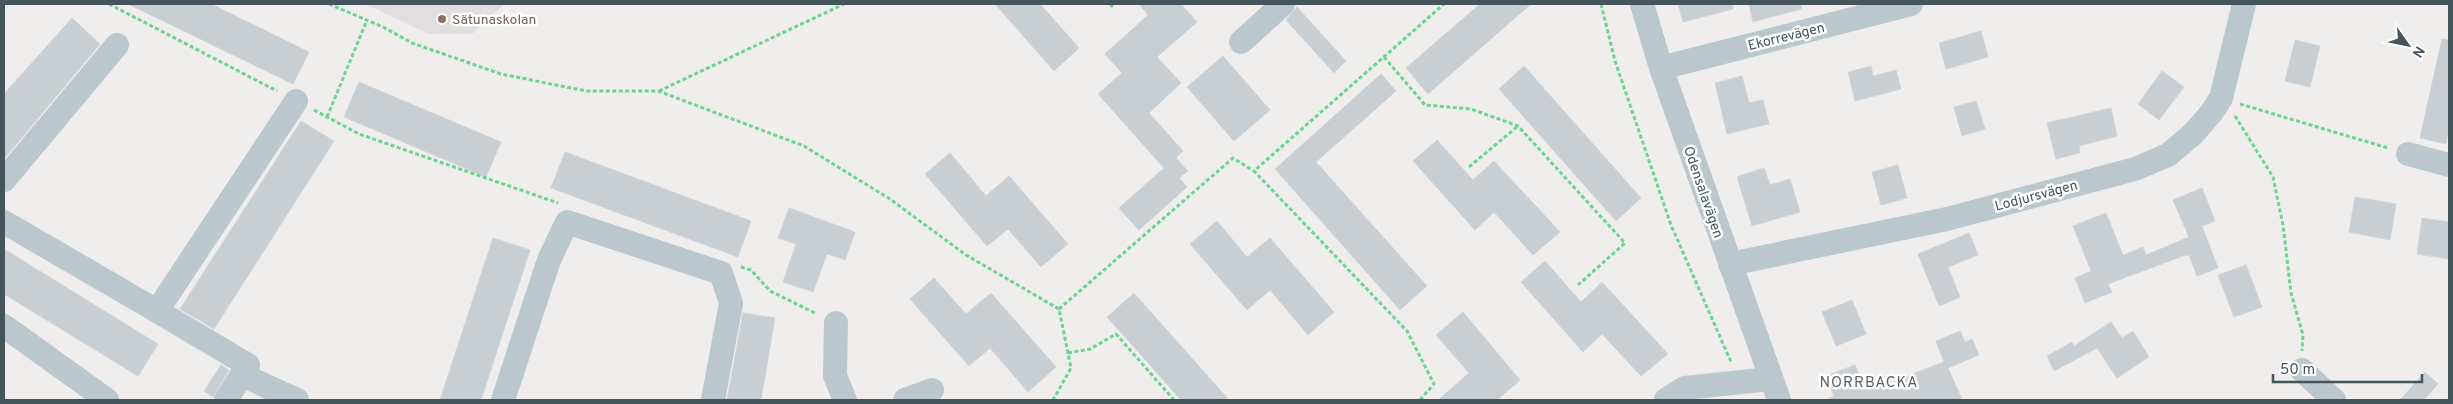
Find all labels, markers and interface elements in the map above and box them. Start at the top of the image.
place label: Sätunaskolan [452,12,536,29]
marker: Sätunaskolan [436,13,448,25]
street label: Ekorrevägen [1746,20,1826,55]
north arrow [2383,20,2433,70]
text: N [2408,42,2428,60]
street label: Odensalavägen [1679,144,1726,241]
street label: Lodjursvägen [1993,177,2080,216]
scale bar [2273,352,2422,384]
text: 50 m [2280,361,2315,380]
district label: NORRBACKA [1820,374,1918,393]

